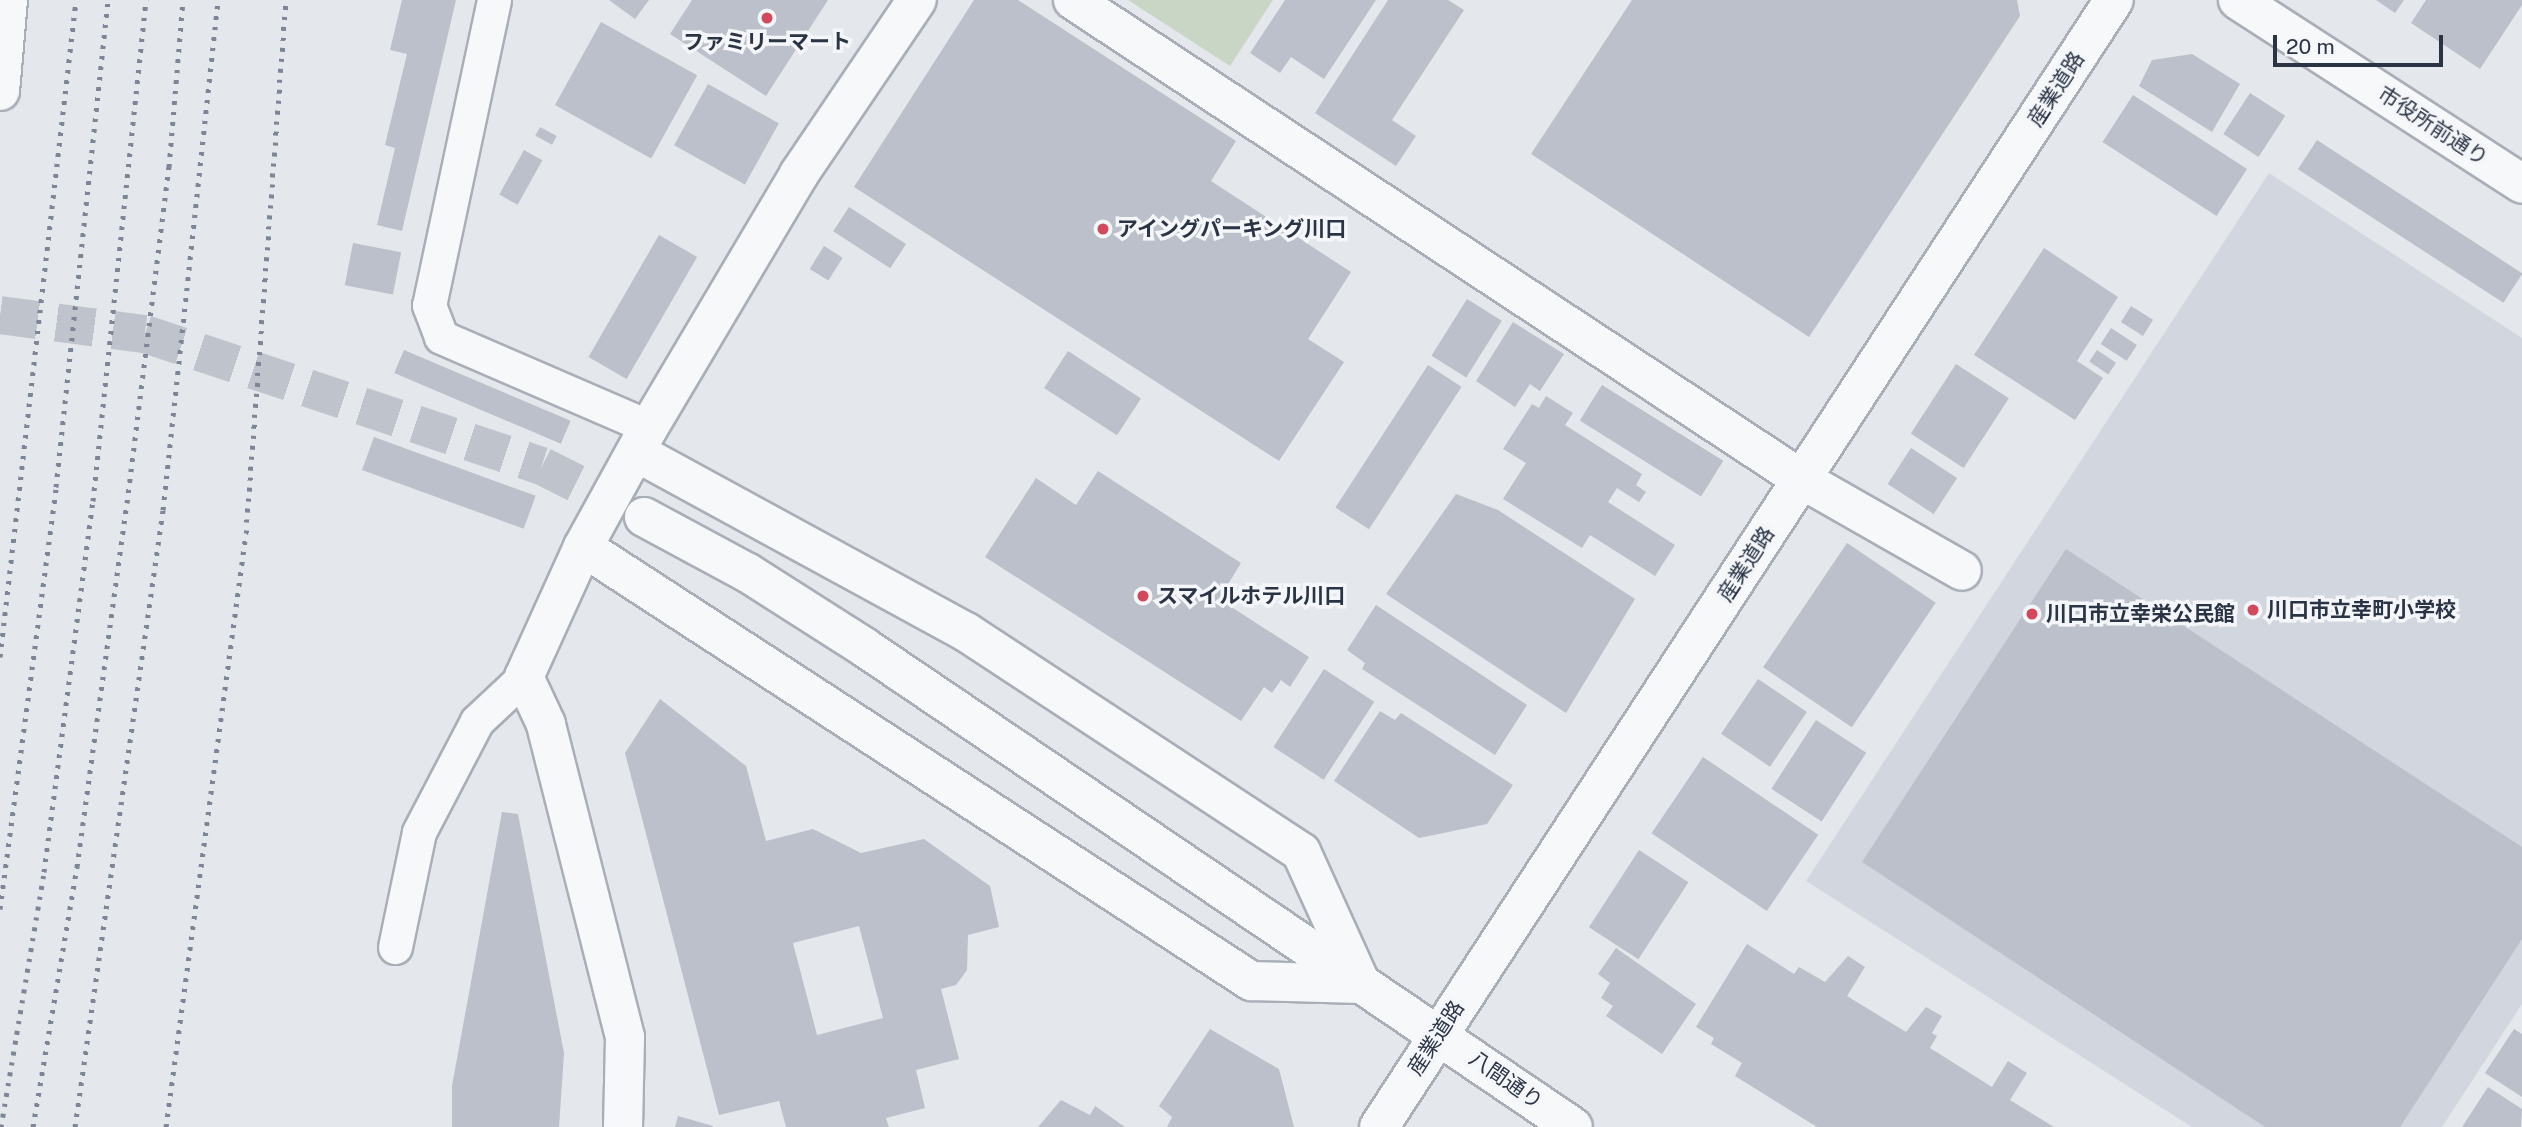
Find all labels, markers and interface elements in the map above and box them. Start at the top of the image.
marker: ファミリーマート [759,10,775,26]
scale bar [2277,21,2447,65]
place label: ファミリーマート [683,29,851,55]
text: 20 m [2286,34,2335,59]
street label: 産業道路 [2023,47,2089,131]
street label: 市役所前通り [2373,81,2493,171]
place label: アイングパーキング川口 [1117,216,1348,242]
marker: アイングパーキング川口 [1095,221,1111,237]
street label: 産業道路 [1713,522,1779,606]
place label: スマイルホテル川口 [1157,583,1346,609]
marker: スマイルホテル川口 [1135,588,1151,604]
place label: 川口市立幸町小学校 [2267,597,2456,623]
place label: 川口市立幸栄公民館 [2046,601,2235,627]
marker: 川口市立幸町小学校 [2245,602,2261,618]
marker: 川口市立幸栄公民館 [2024,606,2040,622]
street label: 産業道路 [1403,996,1469,1080]
street label: 八間通り [1464,1046,1548,1114]

